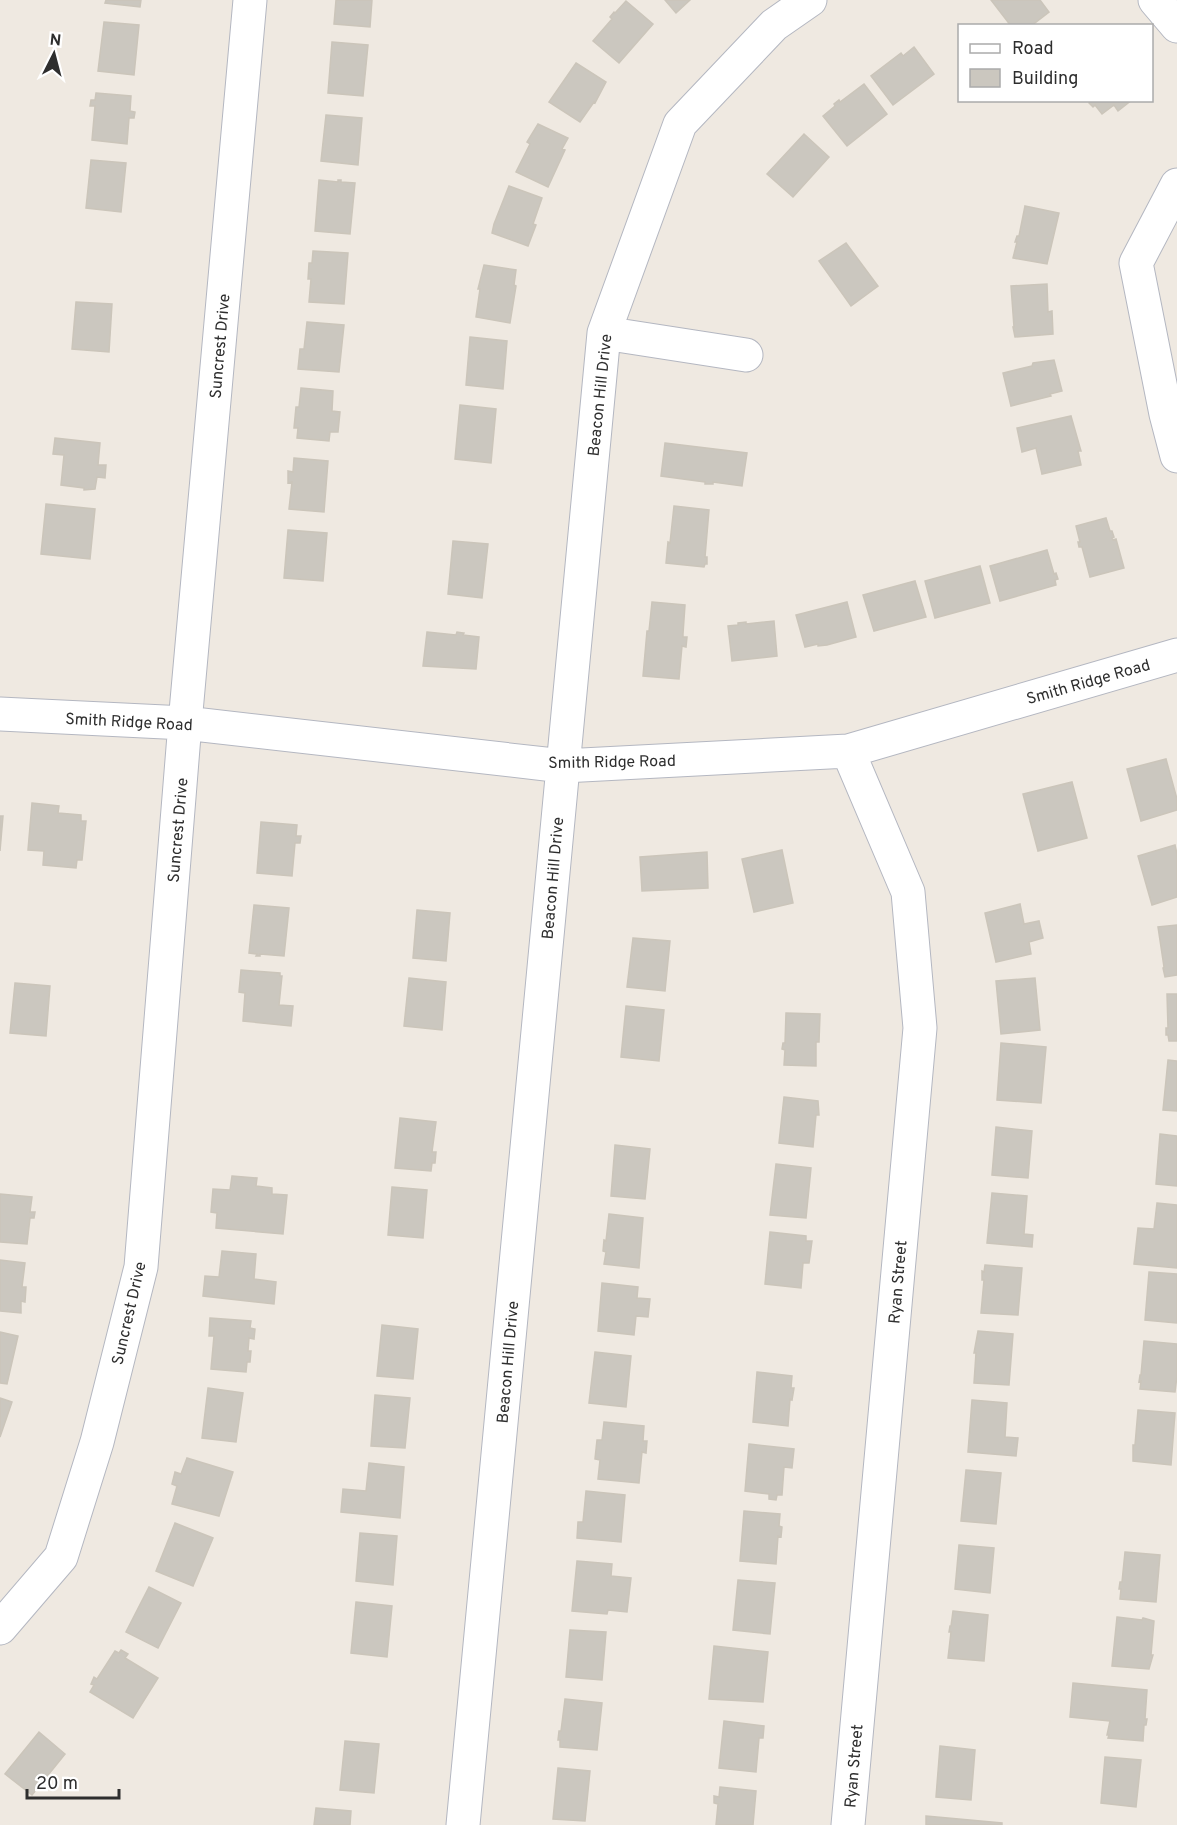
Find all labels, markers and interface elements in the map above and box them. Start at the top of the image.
north arrow [24,24,84,84]
legend [958,24,1153,102]
text: N [49,31,62,52]
text: Road [1012,38,1054,61]
text: Building [1012,68,1078,91]
street label: Suncrest Drive [206,293,236,400]
street label: Beacon Hill Drive [585,333,617,457]
street label: Smith Ridge Road [1024,656,1153,710]
street label: Smith Ridge Road [65,710,193,736]
street label: Smith Ridge Road [548,752,676,774]
street label: Suncrest Drive [164,777,194,884]
street label: Beacon Hill Drive [539,816,569,940]
street label: Ryan Street [885,1239,913,1325]
street label: Suncrest Drive [108,1260,152,1367]
street label: Beacon Hill Drive [494,1300,524,1424]
street label: Ryan Street [841,1723,869,1809]
scale bar [27,1762,118,1800]
text: 20 m [36,1773,78,1796]

